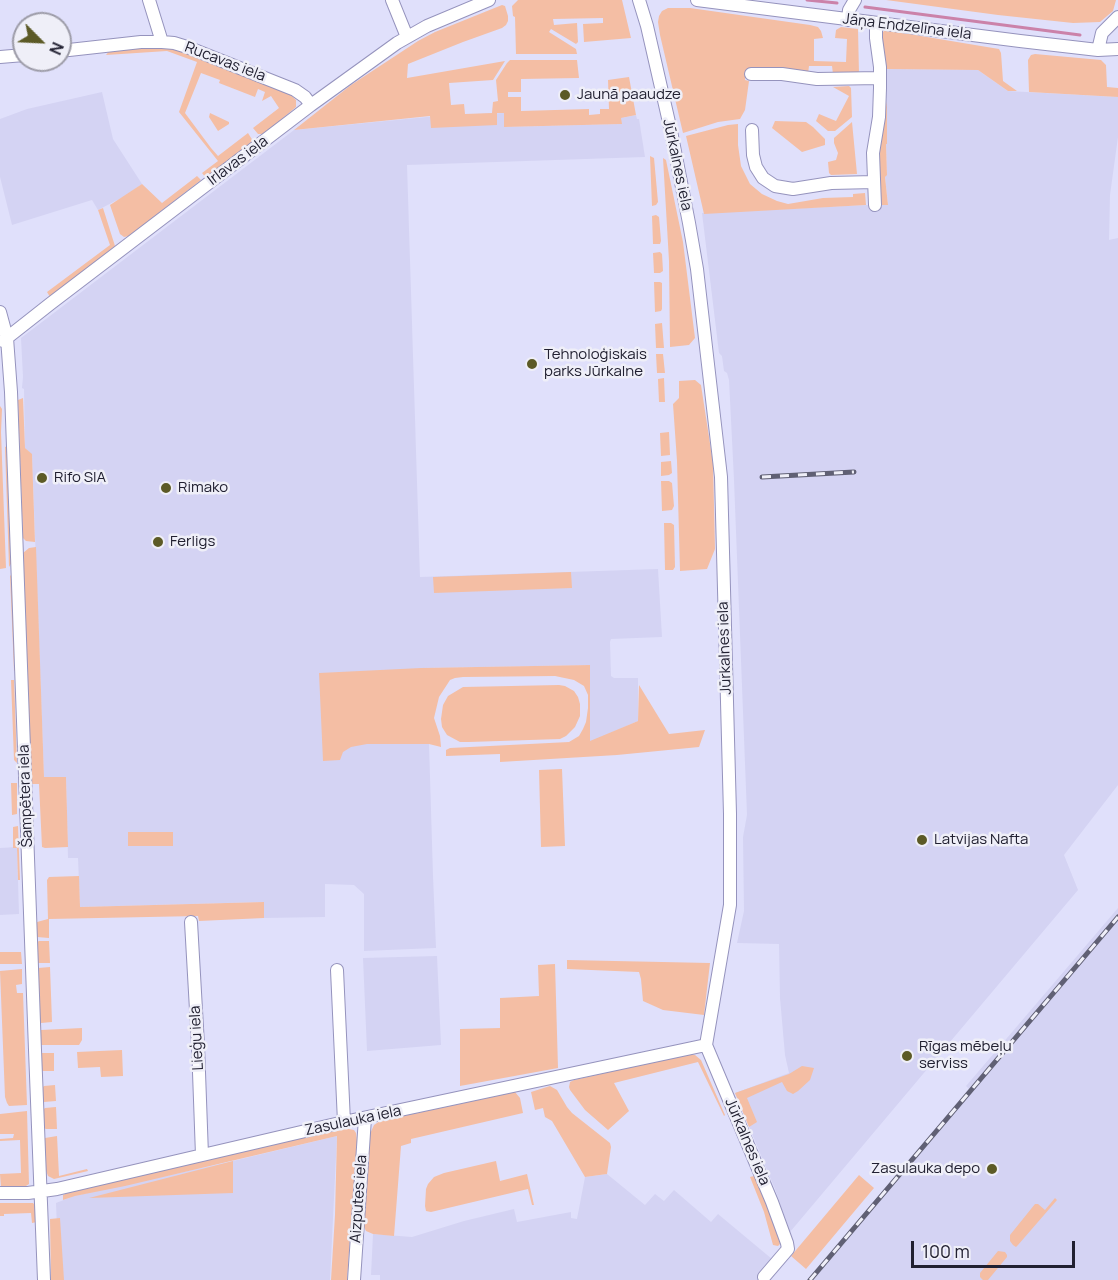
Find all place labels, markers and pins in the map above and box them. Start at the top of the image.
place label: Jaunā paaudze [577,86,681,104]
marker: Jaunā paaudze [558,88,572,102]
place label: Tehnoloģiskais parks Jūrkalne [544,346,647,381]
marker: Tehnoloģiskais parks Jūrkalne [525,357,539,371]
place label: Rifo SIA [54,469,106,487]
marker: Rifo SIA [35,471,49,485]
place label: Rimako [178,479,228,497]
marker: Rimako [159,481,173,495]
place label: Ferligs [170,533,215,551]
marker: Ferligs [151,535,165,549]
place label: Latvijas Nafta [934,831,1028,849]
marker: Latvijas Nafta [915,833,929,847]
place label: Rīgas mēbeļu serviss [919,1038,1012,1073]
marker: Rīgas mēbeļu serviss [900,1049,914,1063]
place label: Zasulauka depo [871,1160,980,1178]
marker: Zasulauka depo [985,1162,999,1176]

